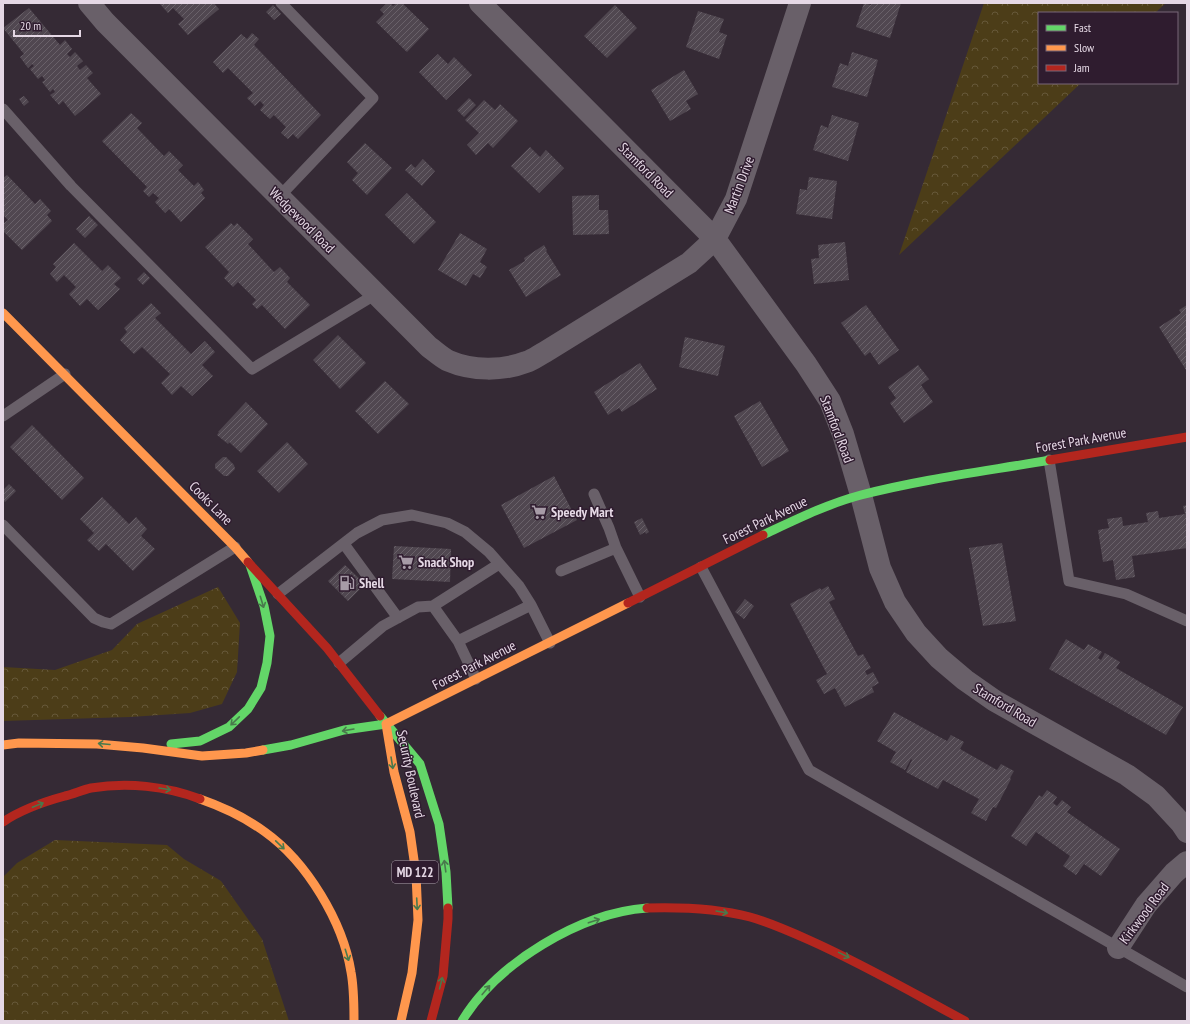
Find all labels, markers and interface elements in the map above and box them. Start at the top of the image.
scale bar [14,12,80,38]
legend [1038,12,1178,84]
text: 20 m [20,18,41,33]
text: Fast [1074,20,1092,35]
text: Slow [1074,40,1095,55]
text: Jam [1073,60,1090,75]
street label: Stamford Road [615,139,677,201]
street label: Martin Drive [720,154,758,216]
street label: Wedgewood Road [265,183,339,257]
street label: Stamford Road [816,393,858,465]
street label: Forest Park Avenue [1034,423,1128,457]
street label: Cooks Lane [185,477,237,529]
street label: Forest Park Avenue [720,492,810,548]
supermarket icon: Speedy Mart [530,503,548,521]
place label: Speedy Mart [551,503,613,521]
supermarket icon: Snack Shop [397,553,415,571]
place label: Snack Shop [418,553,474,571]
fuel station icon: Shell [338,574,356,592]
place label: Shell [359,574,385,592]
one-way arrow [259,595,266,608]
street label: Forest Park Avenue [429,636,519,694]
street label: Stamford Road [970,679,1040,731]
one-way arrow [230,716,240,726]
one-way arrow [342,726,355,734]
street label: Security Boulevard [393,728,429,820]
one-way arrow [98,741,111,748]
one-way arrow [388,756,396,769]
one-way arrow [158,785,171,793]
one-way arrow [31,800,43,808]
one-way arrow [275,841,285,850]
one-way arrow [441,860,449,873]
road number: MD 122 [392,861,438,883]
street label: Kirkwood Road [1115,879,1173,947]
one-way arrow [414,897,421,910]
one-way arrow [715,908,728,916]
one-way arrow [588,916,600,924]
one-way arrow [344,948,351,961]
one-way arrow [838,952,850,959]
one-way arrow [438,977,445,990]
one-way arrow [481,986,490,996]

